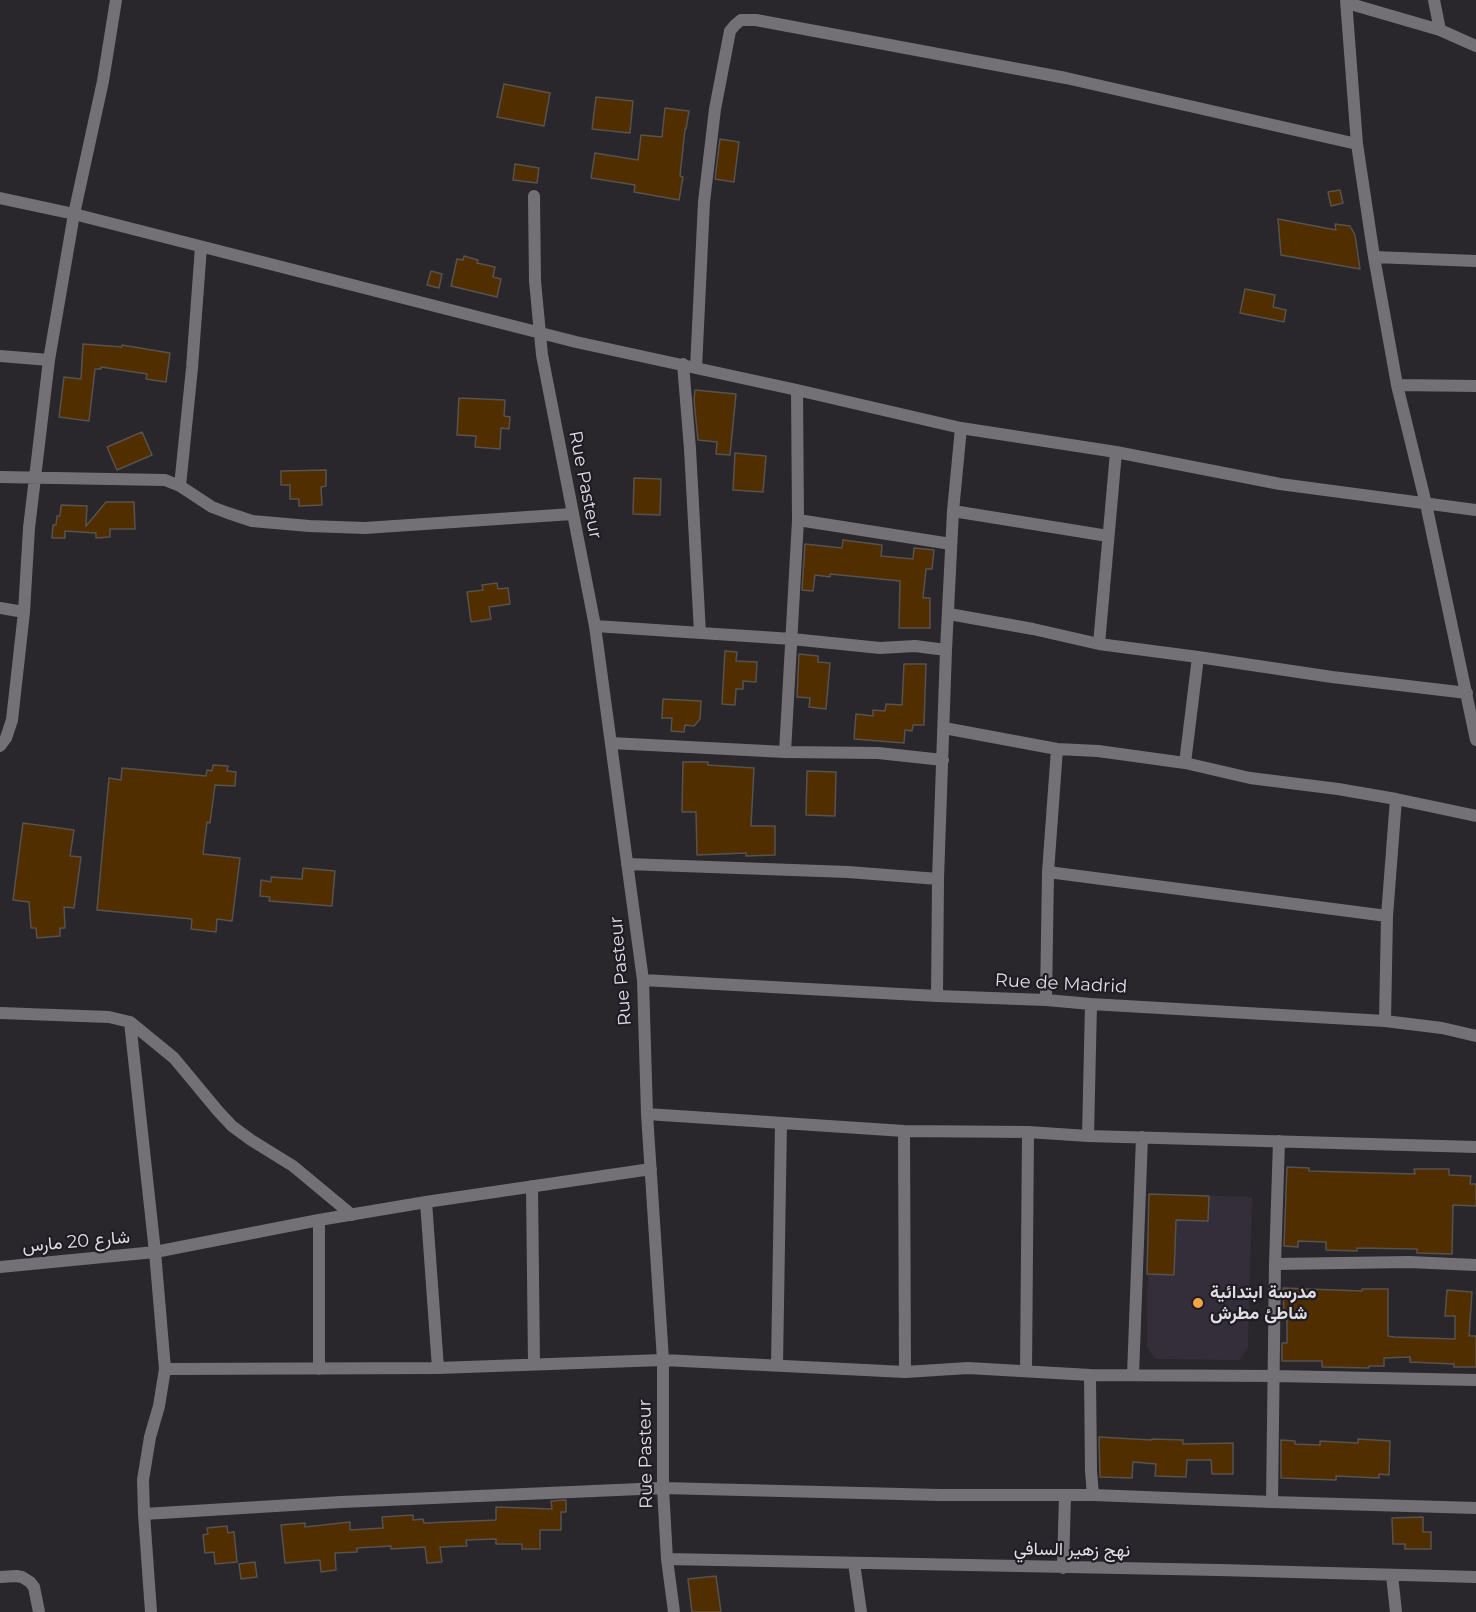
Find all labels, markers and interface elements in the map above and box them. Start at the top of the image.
street label: Rue Pasteur [564,429,606,541]
street label: Rue Pasteur [605,915,637,1027]
street label: Rue de Madrid [994,970,1128,998]
street label: شارع 20 مارس [21,1227,131,1257]
place label: مدرسة ابتدائية شاطئ مطرش [1210,1282,1316,1324]
marker: مدرسة ابتدائية شاطئ مطرش [1191,1296,1205,1310]
street label: Rue Pasteur [634,1399,658,1509]
street label: نهج زهير السافي [1014,1538,1130,1562]

